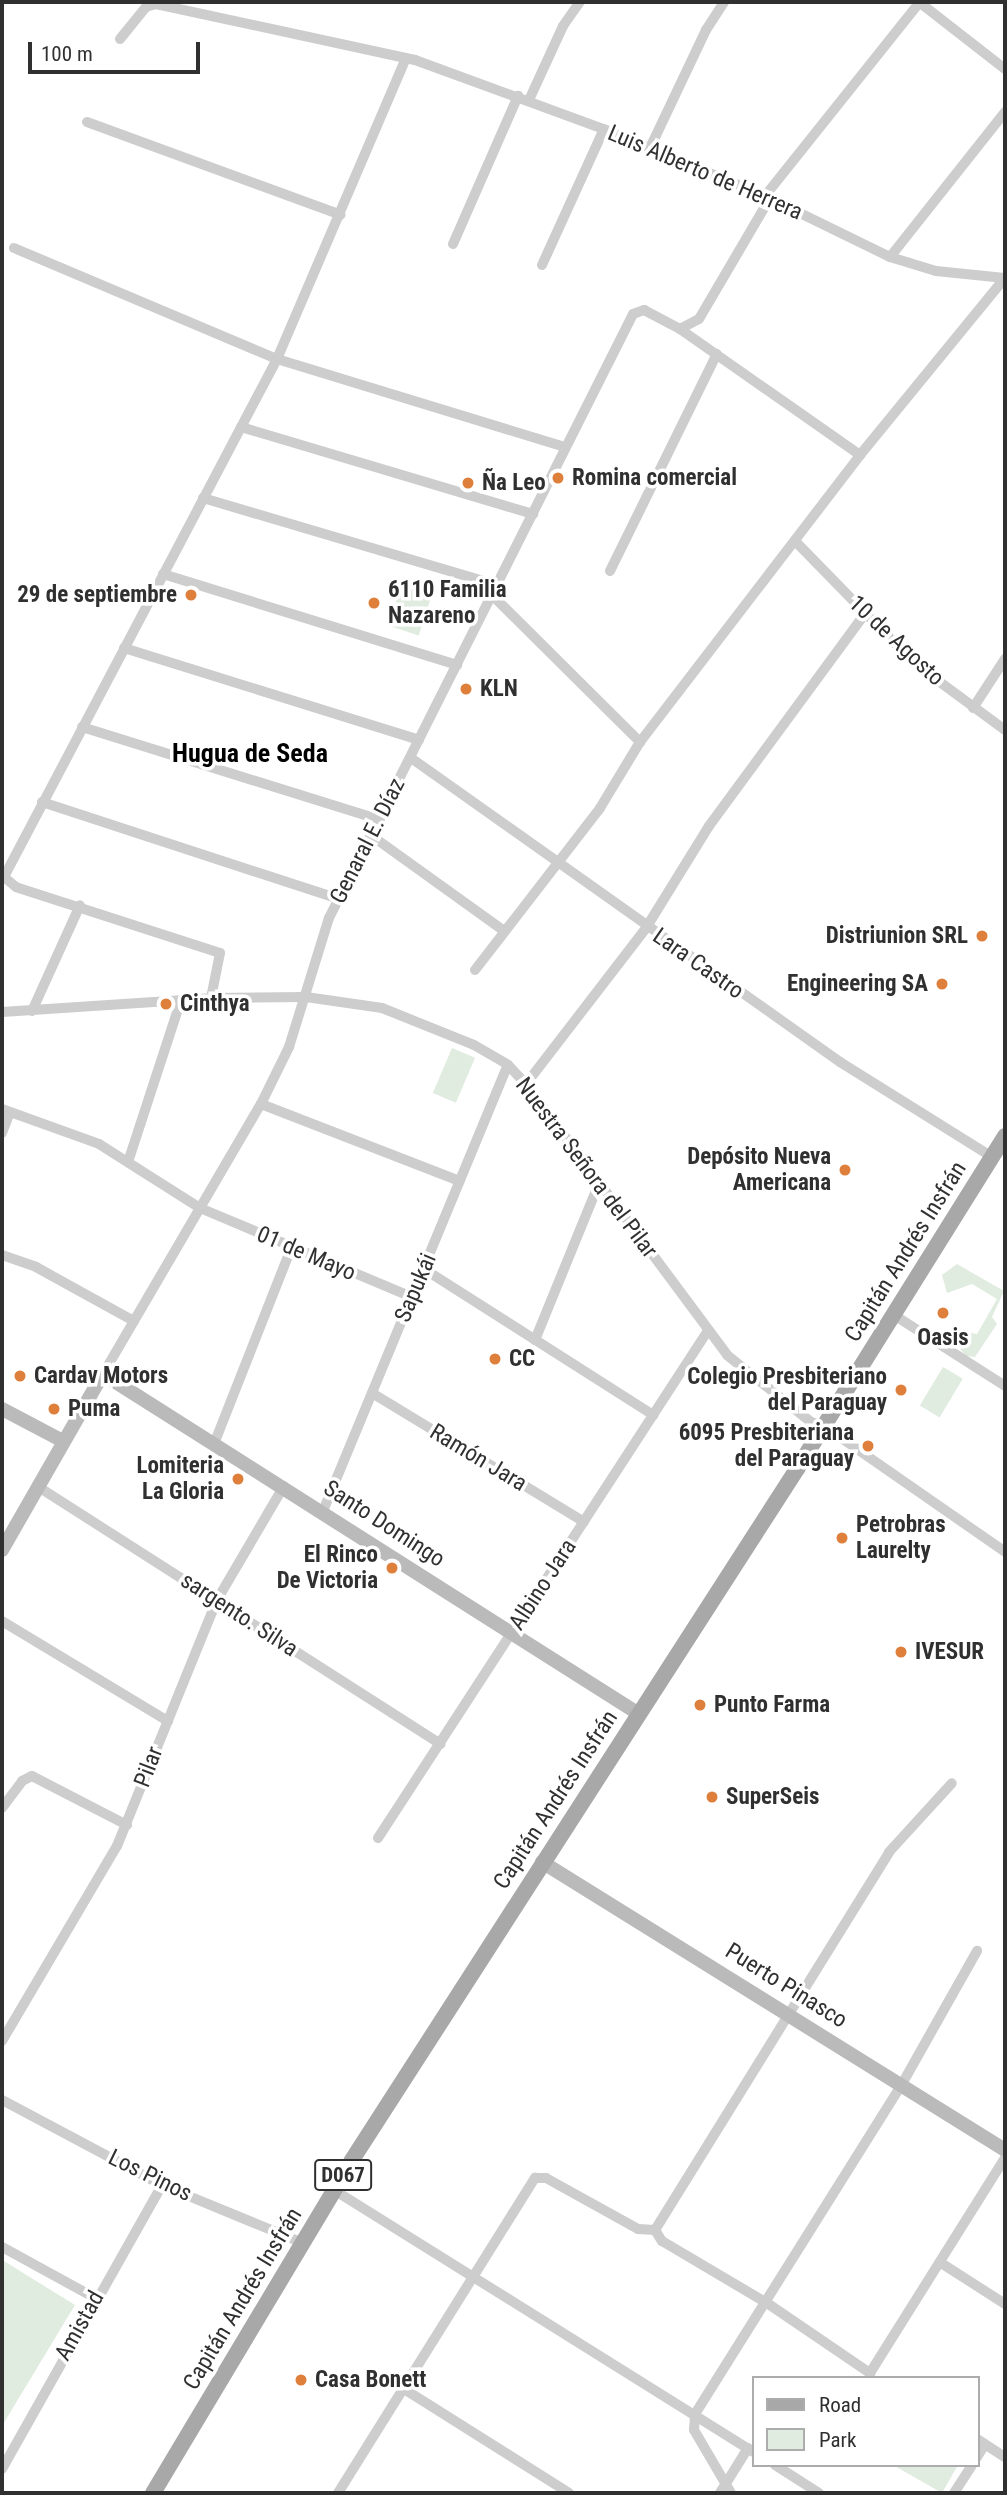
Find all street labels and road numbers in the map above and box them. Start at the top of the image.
street label: Luis Alberto de Herrera [603,119,807,227]
street label: 10 de Agosto [843,590,949,692]
street label: Genaral E. Díaz [325,774,411,908]
street label: Lara Castro [647,923,749,1005]
street label: Nuestra Señora del Pilar [509,1072,663,1264]
street label: Capitán Andrés Insfrán [839,1157,973,1347]
street label: 01 de Mayo [252,1221,360,1287]
street label: Sapukái [389,1249,443,1327]
street label: Ramón Jara [425,1418,531,1498]
street label: Santo Domingo [318,1475,450,1573]
street label: Albino Jara [503,1534,583,1636]
street label: sargento. Silva [175,1567,303,1663]
street label: Capitán Andrés Insfrán [488,1705,624,1895]
street label: Pilar [129,1743,169,1791]
street label: Puerto Pinasco [720,1938,852,2034]
street label: Los Pinos [104,2144,196,2208]
road number: D067 [313,2158,373,2192]
street label: Capitán Andrés Insfrán [178,2203,308,2395]
street label: Amistad [50,2286,110,2366]

